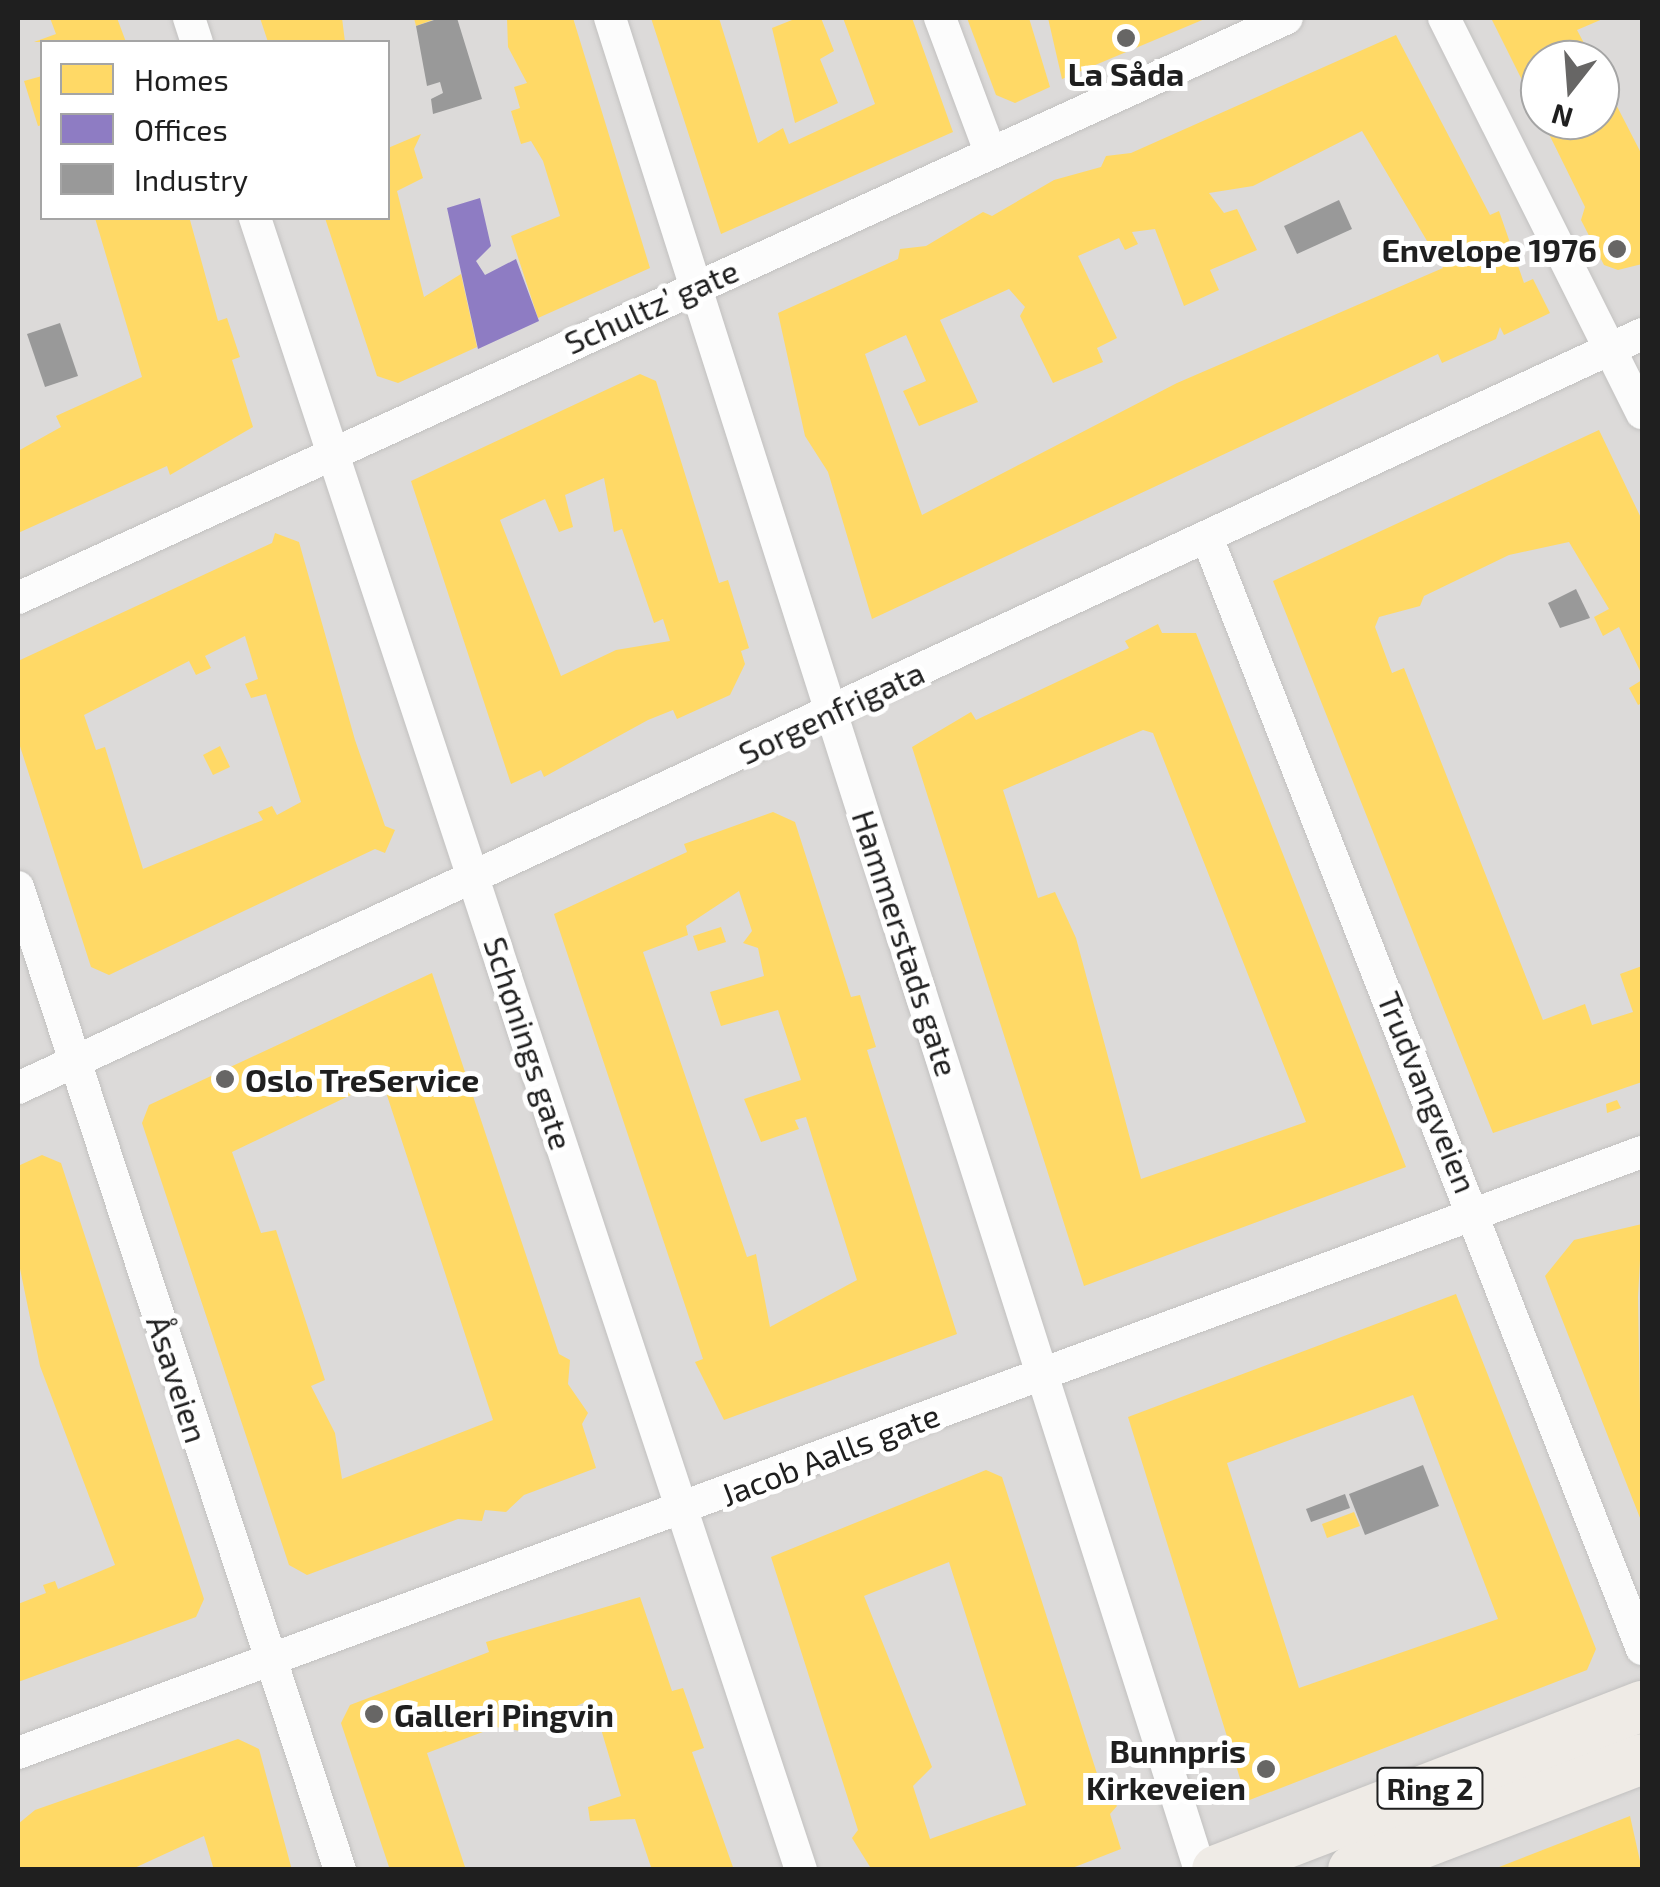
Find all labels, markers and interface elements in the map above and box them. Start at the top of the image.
marker: La Såda [1115,27,1137,49]
legend [40,40,390,220]
north arrow [1520,40,1620,140]
place label: La Såda [1068,54,1184,92]
text: Homes [134,61,229,97]
text: N [1547,98,1576,136]
text: Offices [134,111,228,147]
text: Industry [134,161,248,197]
place label: Envelope 1976 [1381,230,1597,268]
marker: Envelope 1976 [1606,238,1628,260]
street label: Schultz’ gate [558,250,744,362]
street label: Sorgenfrigata [732,652,930,772]
street label: Hammerstads gate [845,805,967,1081]
street label: Schønings gate [477,932,581,1154]
street label: Trudvangveien [1370,986,1486,1198]
place label: Oslo TreService [245,1060,480,1098]
marker: Oslo TreService [214,1068,236,1090]
street label: Åsaveien [139,1311,217,1447]
street label: Jacob Aalls gate [715,1395,945,1513]
place label: Galleri Pingvin [394,1695,614,1733]
marker: Galleri Pingvin [363,1703,385,1725]
place label: Bunnpris Kirkeveien [1086,1732,1246,1807]
marker: Bunnpris Kirkeveien [1255,1758,1277,1780]
road number: Ring 2 [1375,1763,1485,1813]

